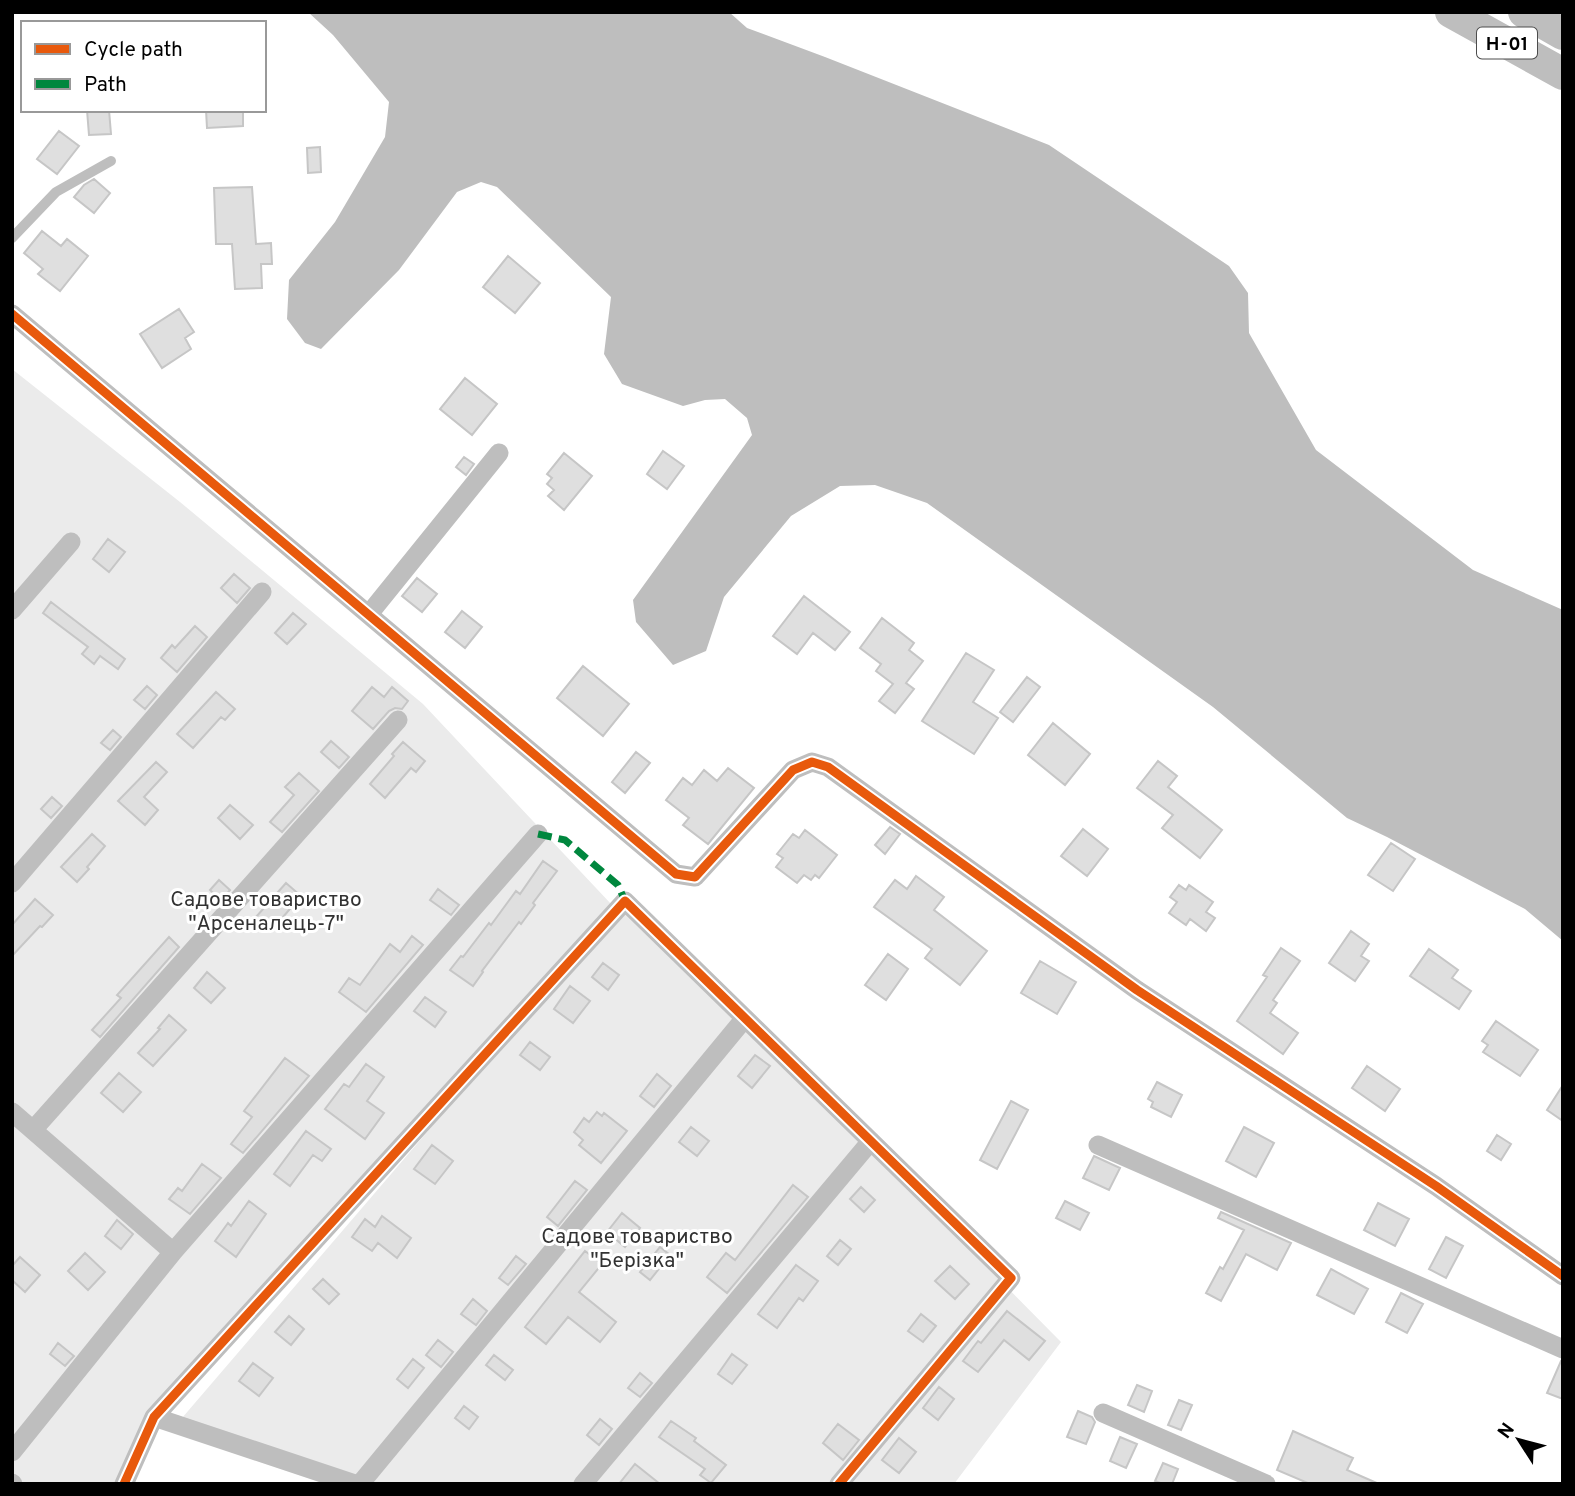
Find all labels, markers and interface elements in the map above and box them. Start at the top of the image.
legend [21,21,266,112]
road number: Н-01 [1477,28,1537,58]
text: Cycle path [84,37,183,64]
text: Path [84,72,127,99]
park label: Садове товариство "Арсеналець-7" [170,887,362,938]
park label: Садове товариство "Берізка" [541,1224,733,1275]
north arrow [1484,1405,1554,1475]
text: N [1493,1419,1521,1444]

